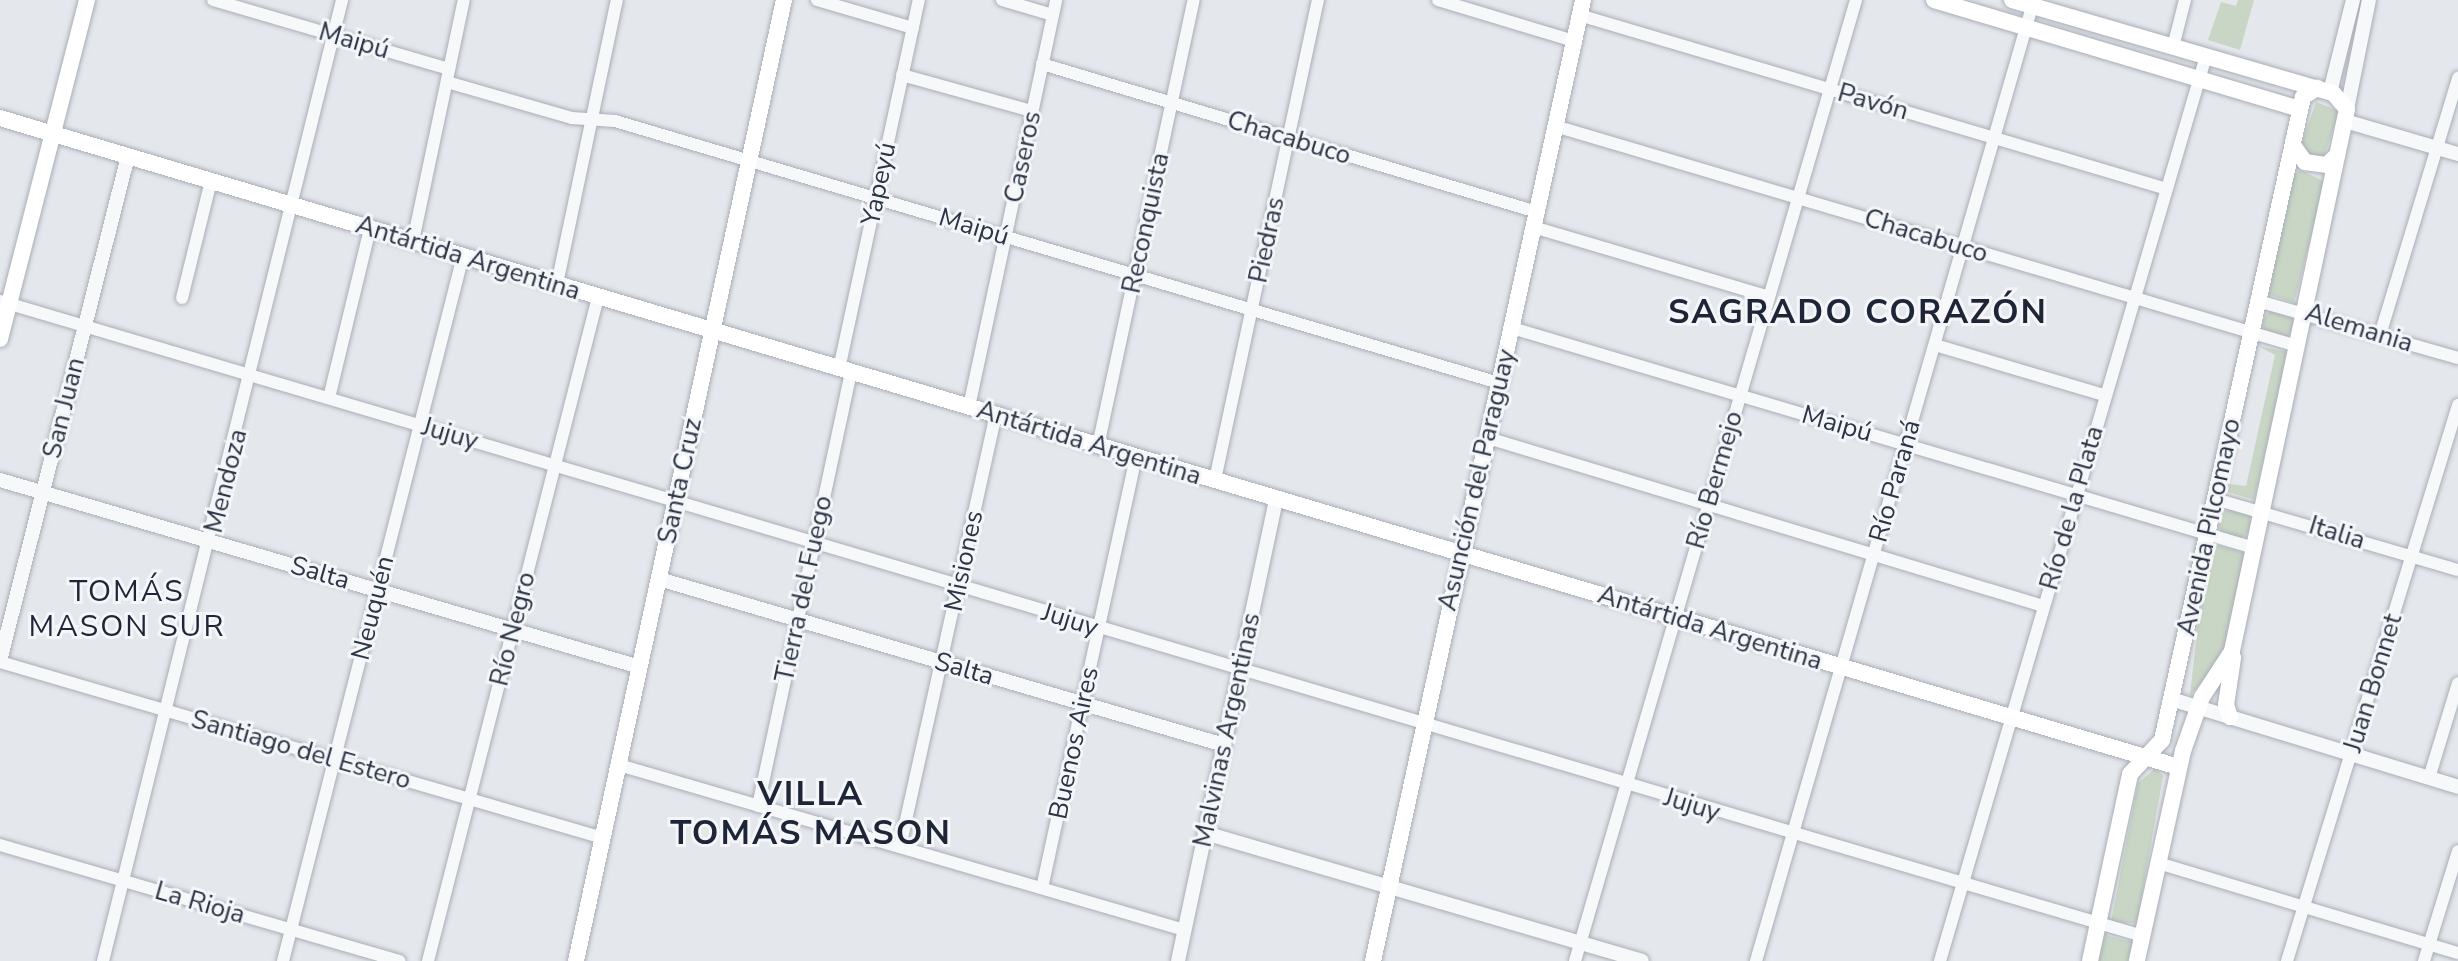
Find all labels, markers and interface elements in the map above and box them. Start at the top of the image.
street label: Maipú [315,16,393,66]
street label: Pavón [1834,77,1912,127]
street label: Chacabuco [1223,104,1355,172]
street label: Caseros [998,108,1048,206]
street label: Yapeyú [855,140,903,228]
street label: Reconquista [1116,150,1176,296]
street label: Piedras [1243,194,1291,286]
street label: Maipú [935,202,1013,252]
street label: Chacabuco [1860,202,1992,270]
street label: Antártida Argentina [352,209,584,307]
district label: SAGRADO CORAZÓN [1668,293,2048,333]
street label: Alemania [2301,297,2417,359]
street label: Asunción del Paraguay [1432,346,1522,614]
street label: San Juan [36,354,92,462]
street label: Antártida Argentina [973,394,1205,492]
street label: Maipú [1798,399,1876,449]
street label: Río Bermejo [1680,407,1750,553]
street label: Jujuy [418,411,482,457]
street label: Santa Cruz [651,415,709,547]
street label: Avenida Pilcomayo [2171,415,2247,639]
street label: Río Paraná [1863,416,1927,546]
street label: Río de la Plata [2034,422,2110,594]
street label: Mendoza [198,426,254,536]
street label: Tierra del Fuego [769,493,839,685]
street label: Misiones [938,508,990,614]
street label: Italia [2305,510,2369,556]
street label: Salta [287,550,353,596]
street label: Neuquén [345,553,401,663]
street label: Río Negro [484,569,542,689]
district label: TOMÁS MASON SUR [28,574,226,644]
street label: Antártida Argentina [1594,579,1826,677]
street label: Jujuy [1038,597,1102,643]
street label: Malvinas Argentinas [1187,610,1267,850]
street label: Juan Bonnet [2337,610,2409,756]
street label: Salta [931,646,997,692]
street label: Buenos Aires [1043,664,1105,822]
street label: Santiago del Estero [188,704,414,796]
district label: VILLA TOMÁS MASON [670,774,952,854]
street label: Jujuy [1660,782,1724,828]
street label: La Rioja [151,875,249,931]

